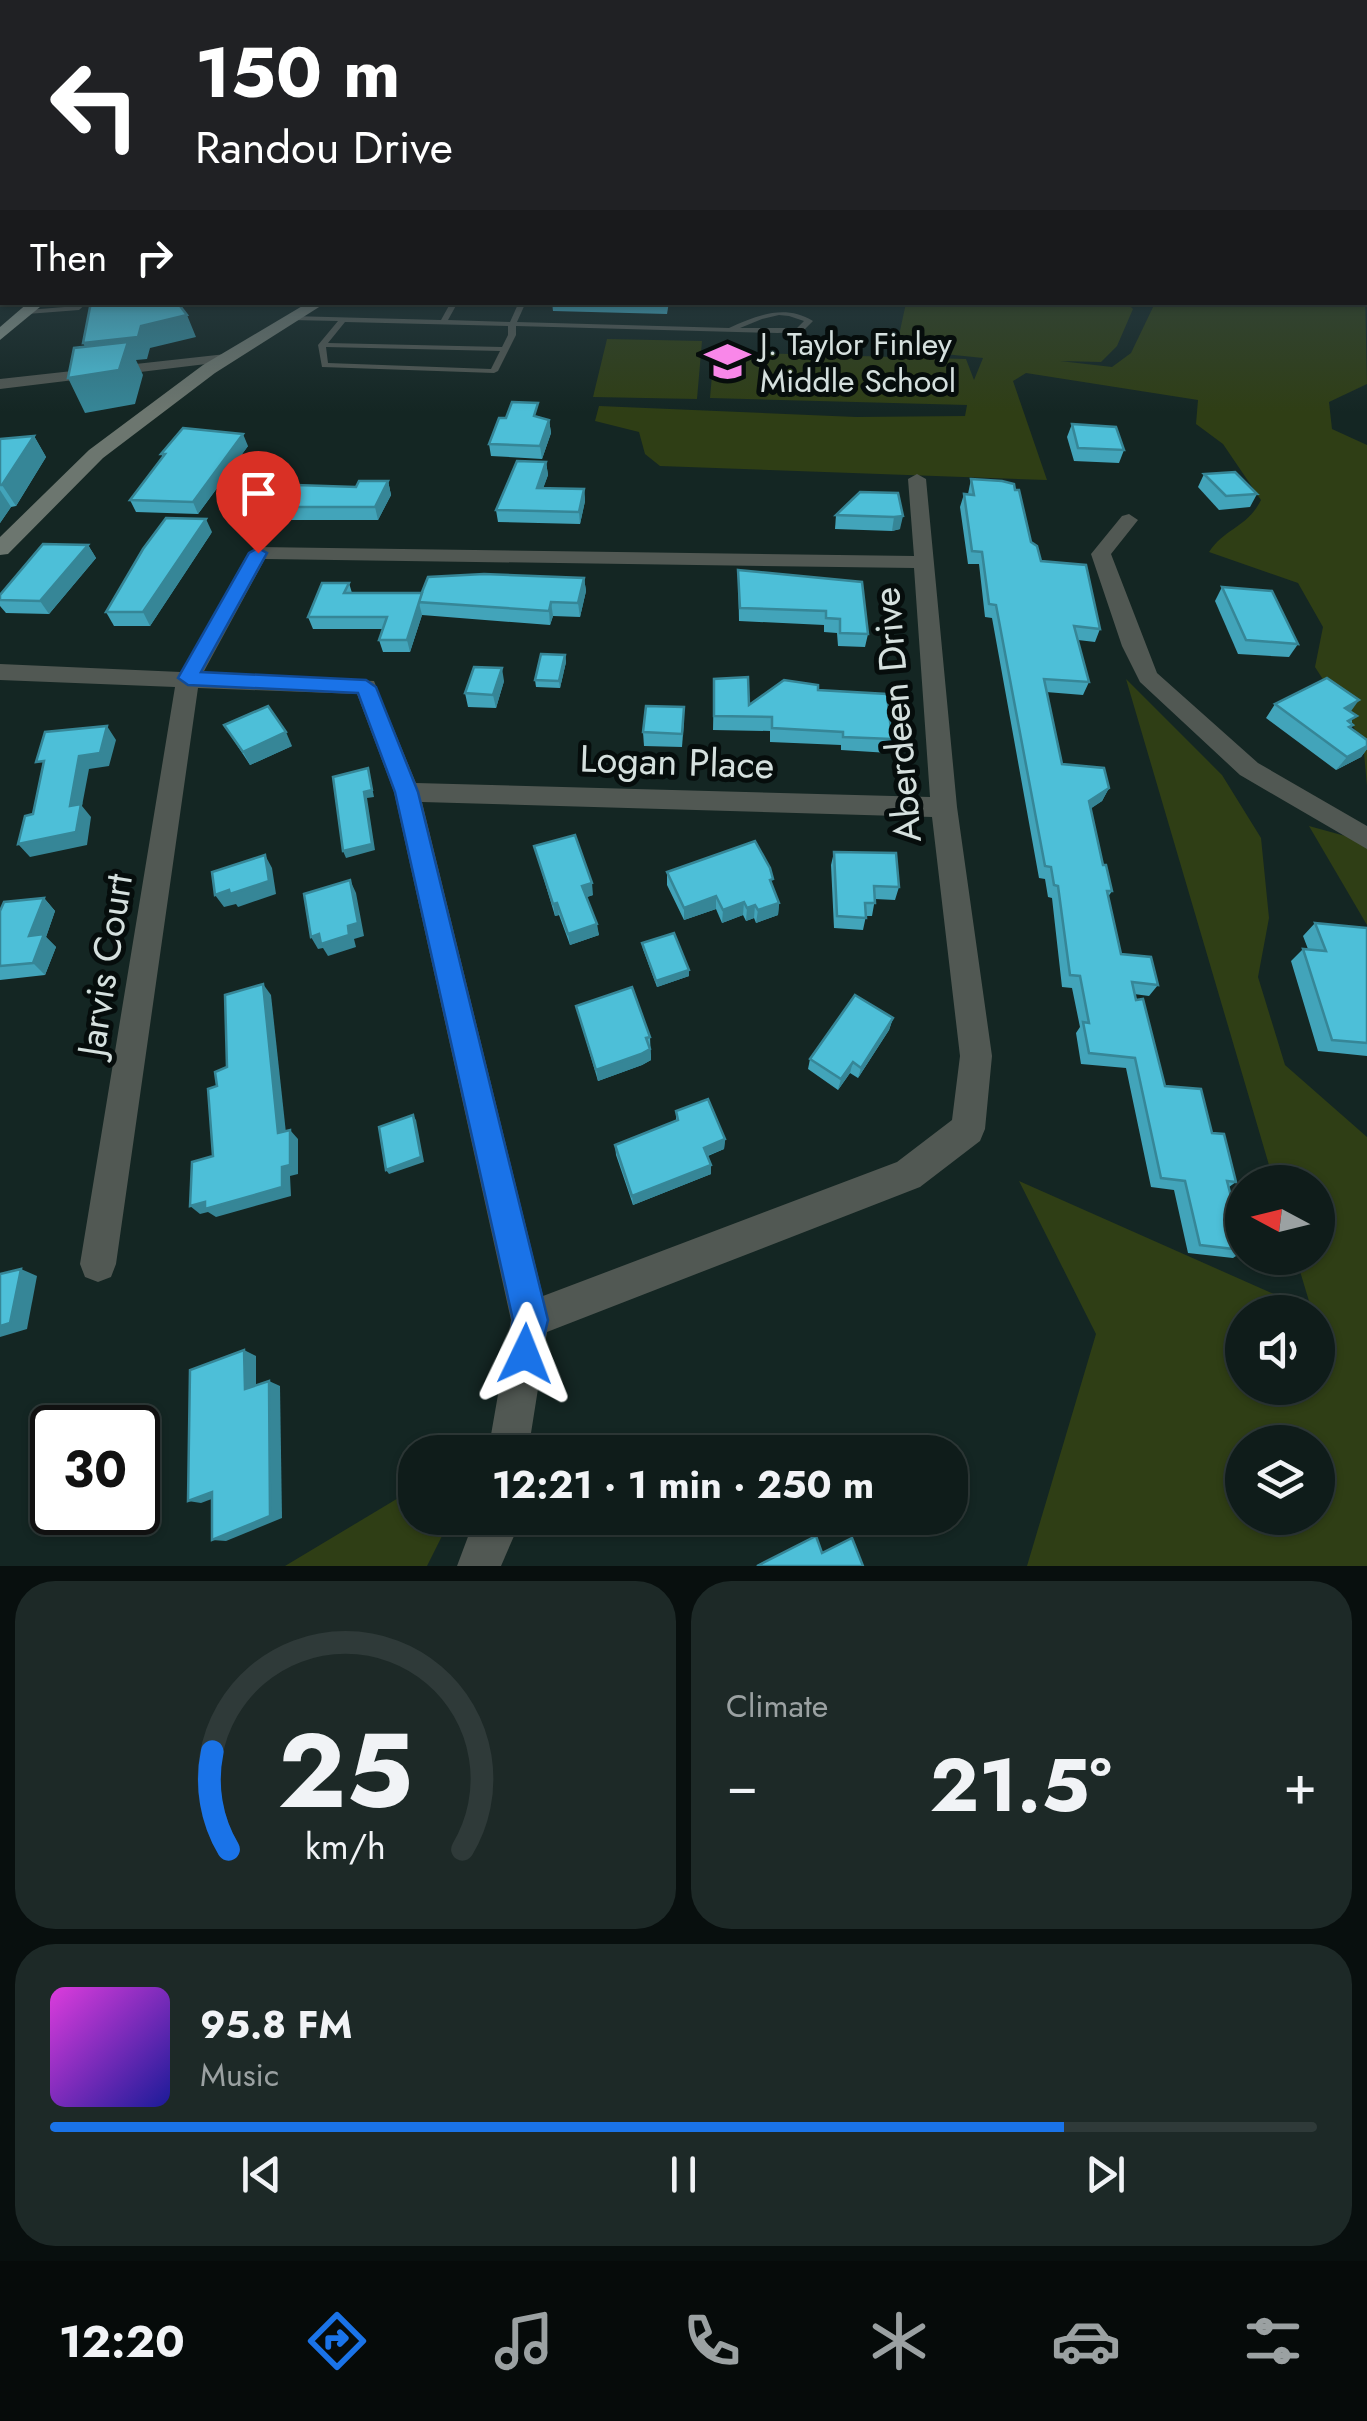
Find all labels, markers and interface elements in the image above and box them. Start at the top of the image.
text: 150 m [195,22,401,123]
icon: left [30,40,160,170]
text: Randou Drive [195,115,453,180]
text: Then [30,230,107,285]
icon: right [127,230,182,285]
place label: J. Taylor Finley Middle School [756,321,956,404]
school or university icon: J. Taylor Finley Middle School [703,338,751,386]
pin [216,451,301,554]
icon: arrive [231,466,286,521]
street label: Aberdeen Drive [858,585,935,845]
street label: Logan Place [579,731,775,792]
street label: Jarvis Court [62,870,146,1065]
north arrow [1225,1165,1335,1275]
map controls [1225,1165,1335,1535]
button: sound [1225,1295,1335,1405]
position arrow [473,1302,577,1406]
speed limit sign: 30 [30,1405,160,1535]
button: layers [1225,1425,1335,1535]
text: 12:21 · 1 min · 250 m [492,1457,874,1512]
text: Climate [726,1683,828,1729]
text: 25 [278,1696,413,1846]
text: 21.5° [930,1731,1112,1839]
text: − [726,1745,758,1825]
text: + [1283,1745,1317,1825]
text: km/h [305,1821,386,1872]
text: 95.8 FM [200,1997,352,2052]
text: Music [200,2052,279,2098]
icon: previous [234,2147,289,2202]
icon: pause [656,2147,711,2202]
icon: next [1078,2147,1133,2202]
icon: directions [302,2306,372,2376]
icon: music [489,2306,559,2376]
icon: phone [677,2306,747,2376]
icon: climate [864,2306,934,2376]
icon: car [1051,2306,1121,2376]
icon: filters [1238,2306,1308,2376]
text: 12:20 [59,2309,185,2374]

